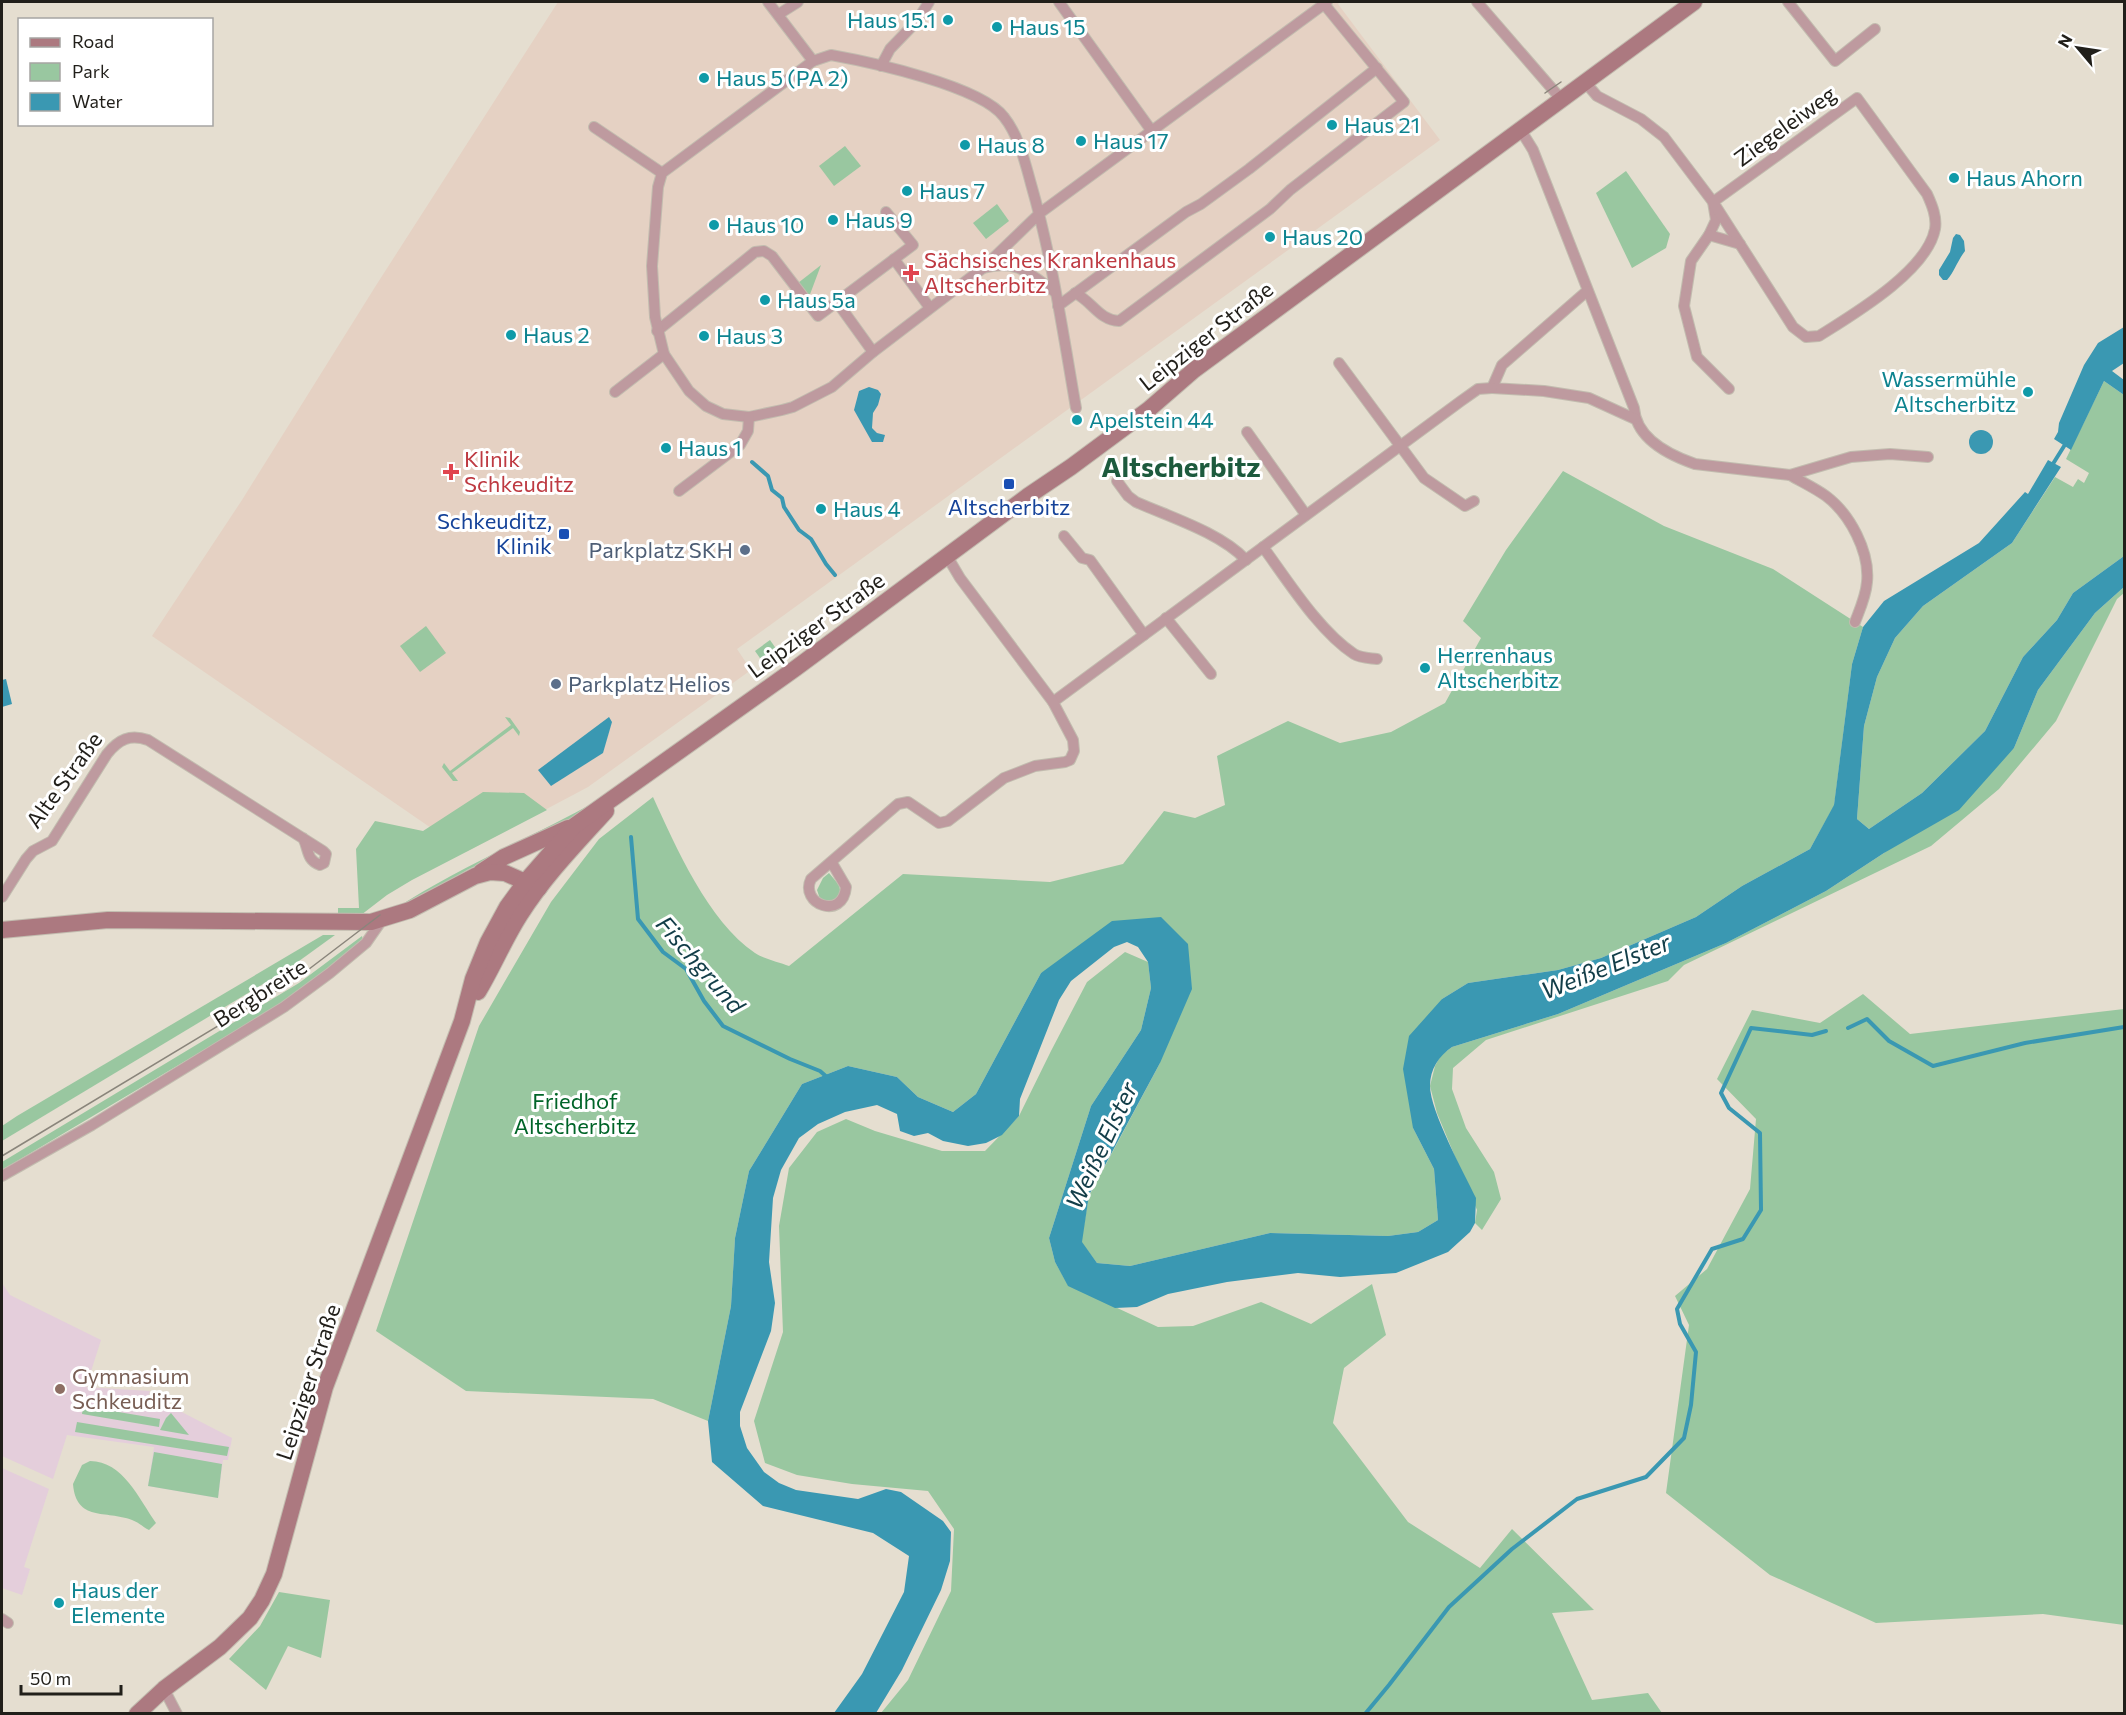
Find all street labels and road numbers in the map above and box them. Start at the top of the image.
street label: Ziegeleiweg [1729,80,1841,171]
street label: Leipziger Straße [1133,275,1278,396]
street label: Leipziger Straße [742,566,889,683]
street label: Alte Straße [20,726,107,833]
street label: Bergbreite [208,952,311,1033]
street label: Leipziger Straße [270,1300,345,1463]

